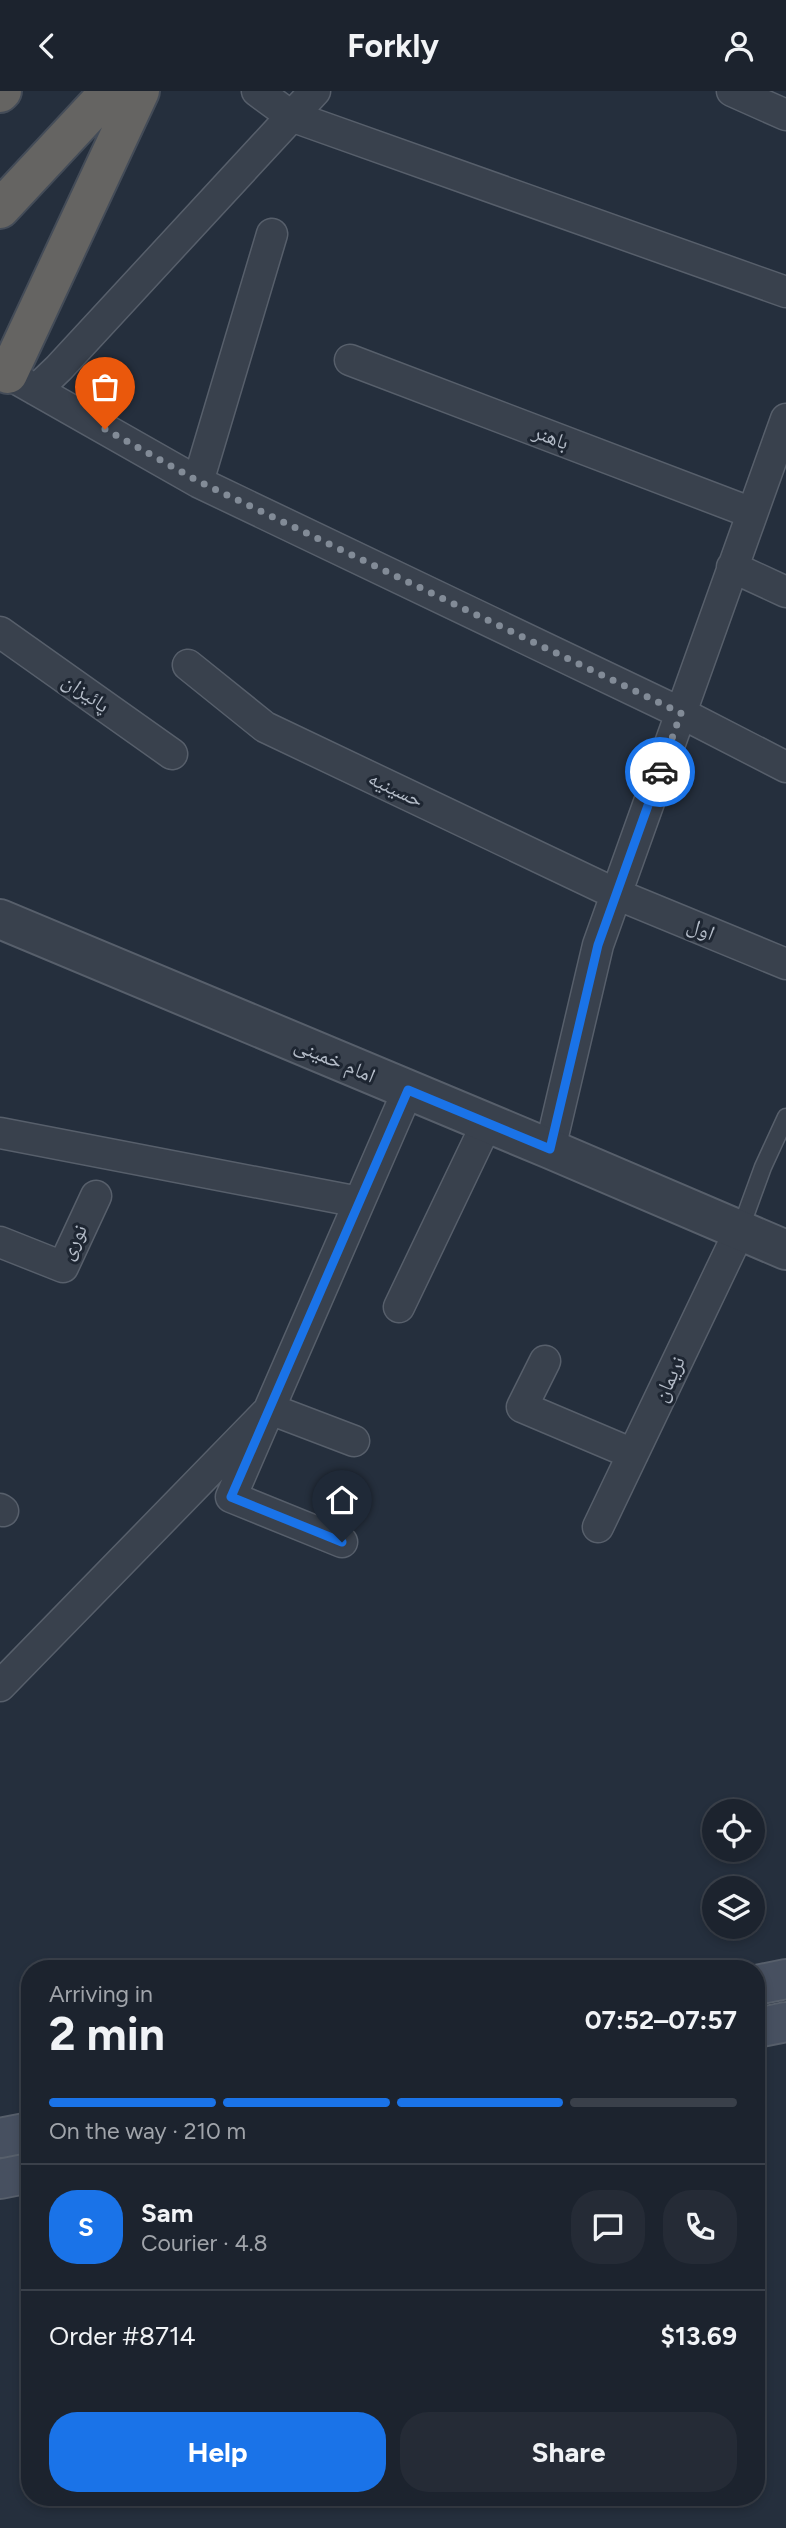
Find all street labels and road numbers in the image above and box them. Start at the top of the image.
street label: باهنر [529,418,573,455]
street label: پائیزان [58,668,115,718]
street label: حسینیه [365,765,428,812]
street label: اول [684,912,719,945]
street label: امام خمینی [290,1031,379,1090]
street label: نوری [53,1220,92,1264]
street label: نریمان [647,1352,690,1406]

